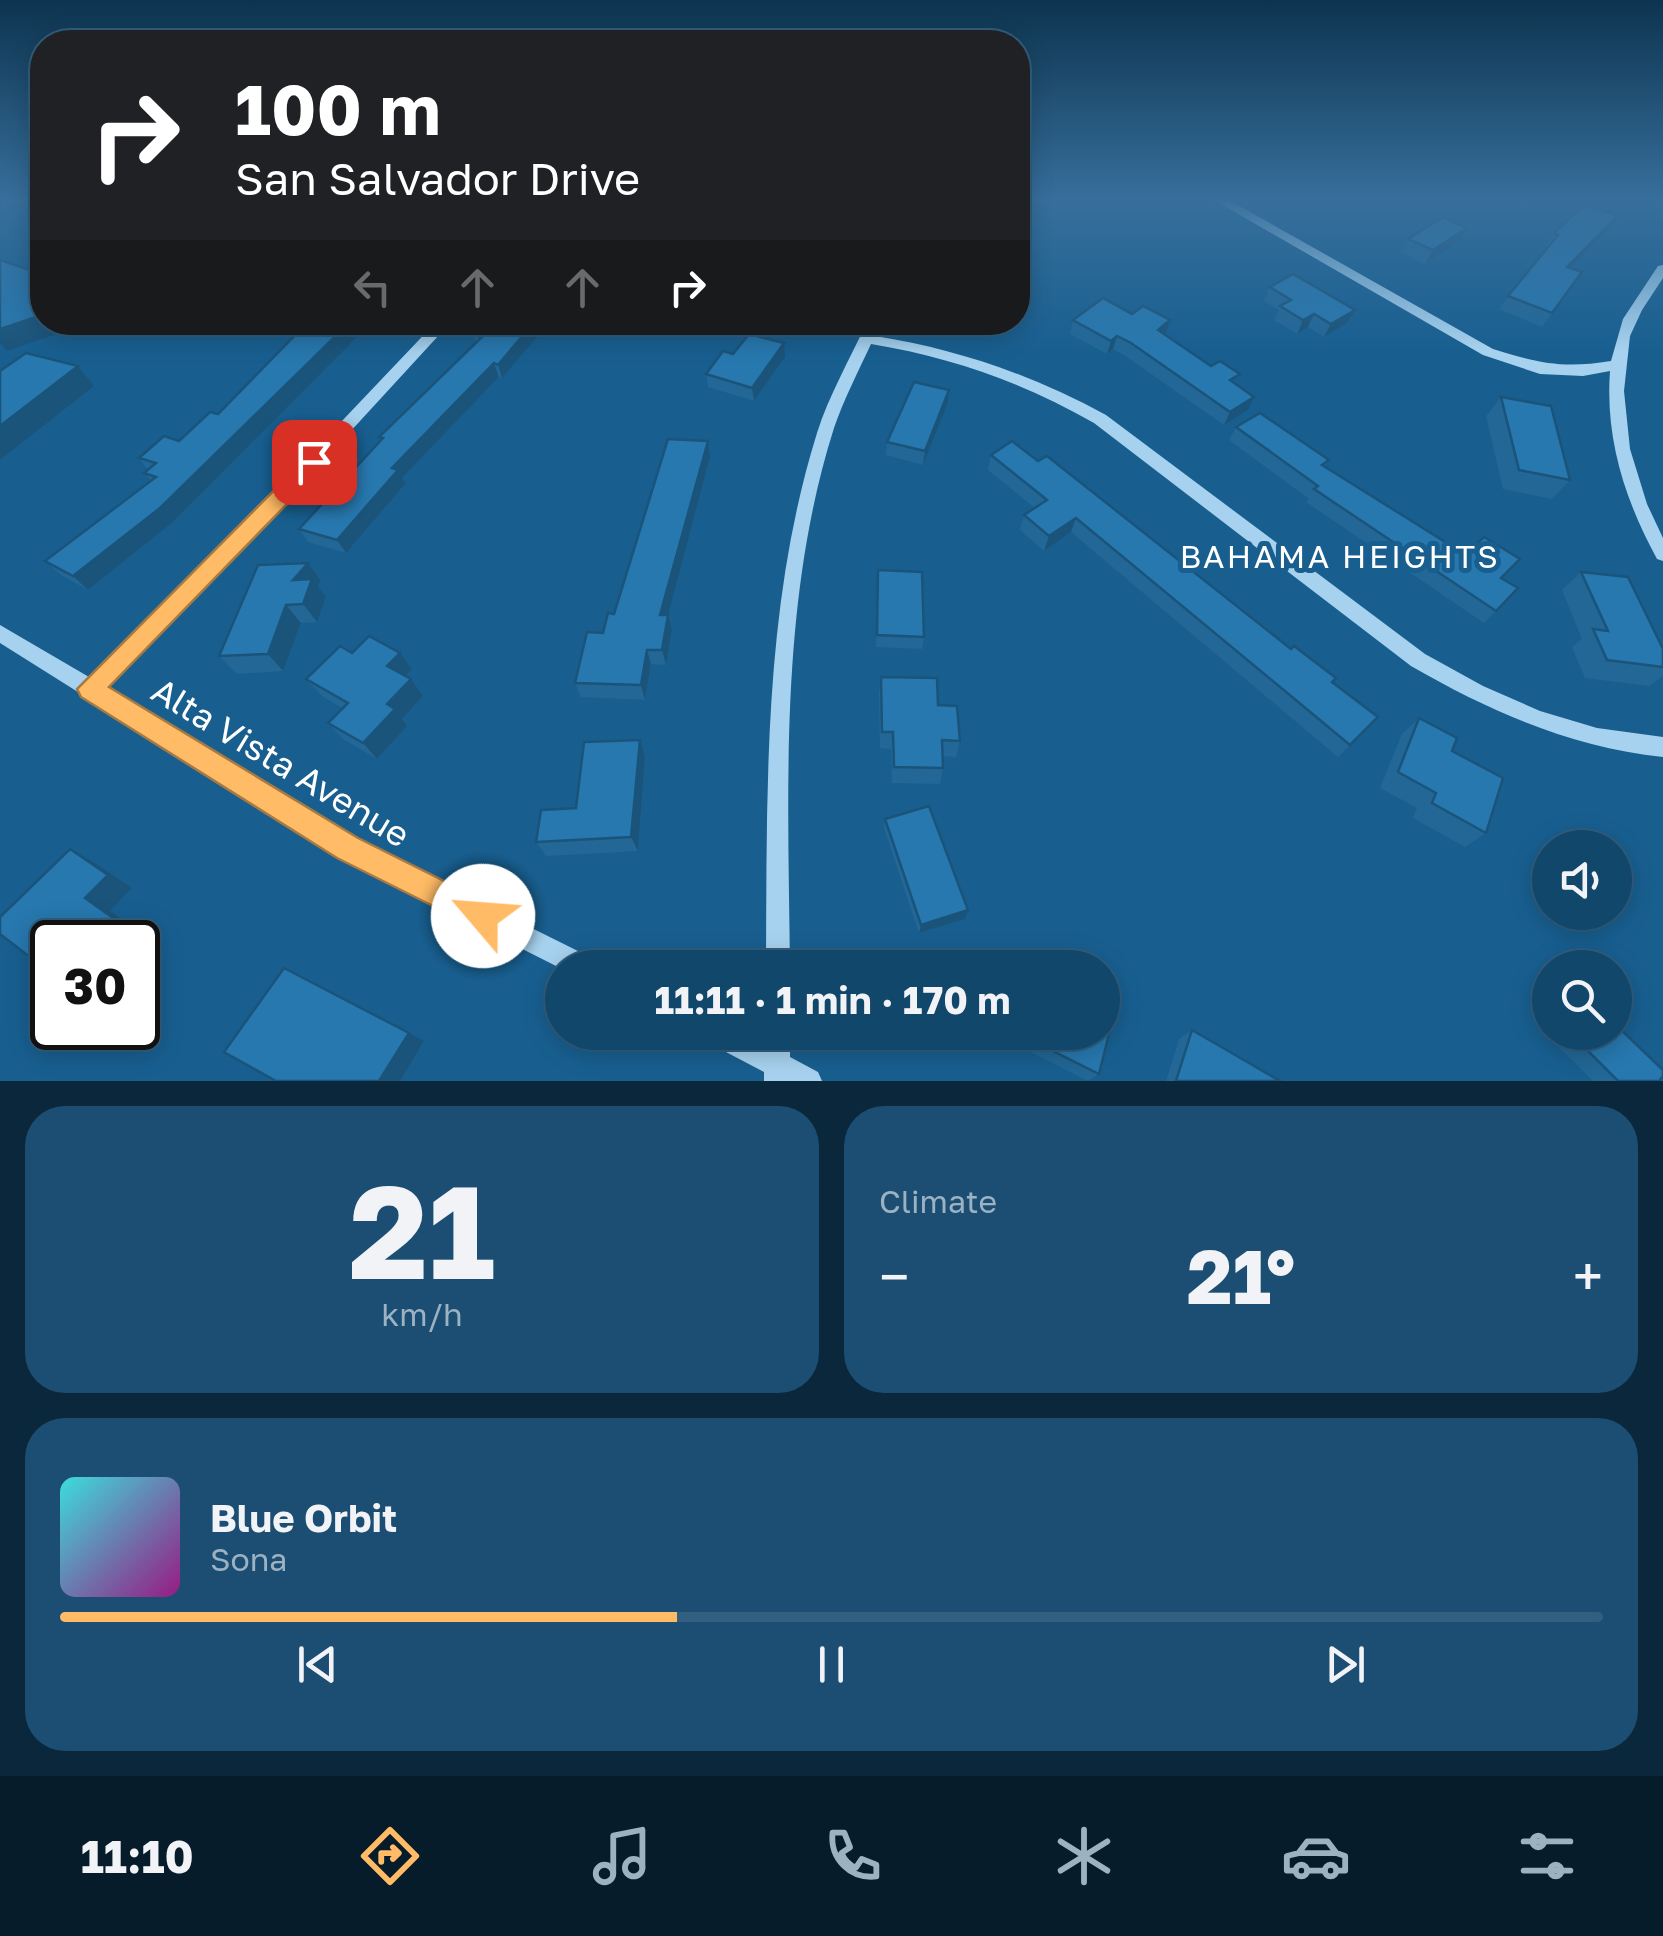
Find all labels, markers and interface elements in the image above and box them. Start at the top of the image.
text: 100 m [235,66,441,150]
icon: right [70,70,200,200]
text: San Salvador Drive [235,151,640,205]
icon: left [345,260,400,315]
icon: ahead [450,260,505,315]
icon: ahead [555,260,610,315]
icon: right [660,260,715,315]
pin [272,420,357,505]
icon: arrive [287,435,342,490]
district label: BAHAMA HEIGHTS [1180,537,1500,575]
street label: Alta Vista Avenue [145,668,417,856]
map controls [1532,830,1632,1050]
button: sound [1532,830,1632,930]
position arrow [431,864,535,968]
speed limit sign: 30 [30,920,160,1050]
button: search [1532,950,1632,1050]
text: 11:11 · 1 min · 170 m [654,977,1011,1022]
text: 21 [349,1152,495,1308]
text: Climate [879,1182,997,1220]
text: 21° [1187,1230,1295,1321]
text: − [879,1243,909,1309]
text: + [1573,1243,1603,1309]
text: km/h [381,1295,463,1333]
text: Blue Orbit [210,1495,397,1540]
text: Sona [210,1540,287,1578]
icon: previous [290,1637,345,1692]
icon: pause [804,1637,859,1692]
icon: next [1318,1637,1373,1692]
icon: directions [355,1821,425,1891]
icon: music [587,1821,657,1891]
icon: phone [818,1821,888,1891]
icon: climate [1049,1821,1119,1891]
icon: car [1281,1821,1351,1891]
icon: filters [1512,1821,1582,1891]
text: 11:10 [81,1829,194,1883]

